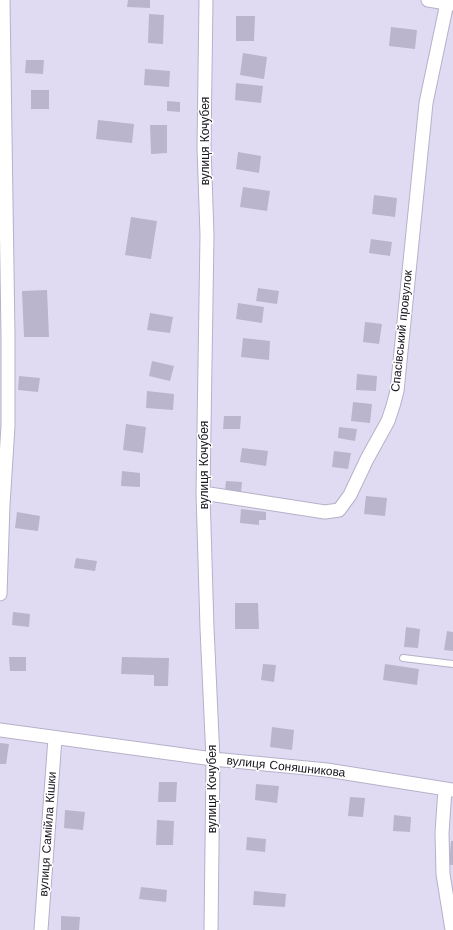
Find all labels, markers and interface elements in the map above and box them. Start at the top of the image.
street label: вулиця Кочубея [198,97,212,185]
street label: Спасівський провулок [388,269,416,393]
street label: вулиця Кочубея [197,421,211,509]
street label: вулиця Кочубея [205,745,219,833]
street label: вулиця Соняшникова [226,754,346,780]
street label: вулиця Самійла Кішки [36,771,60,897]

